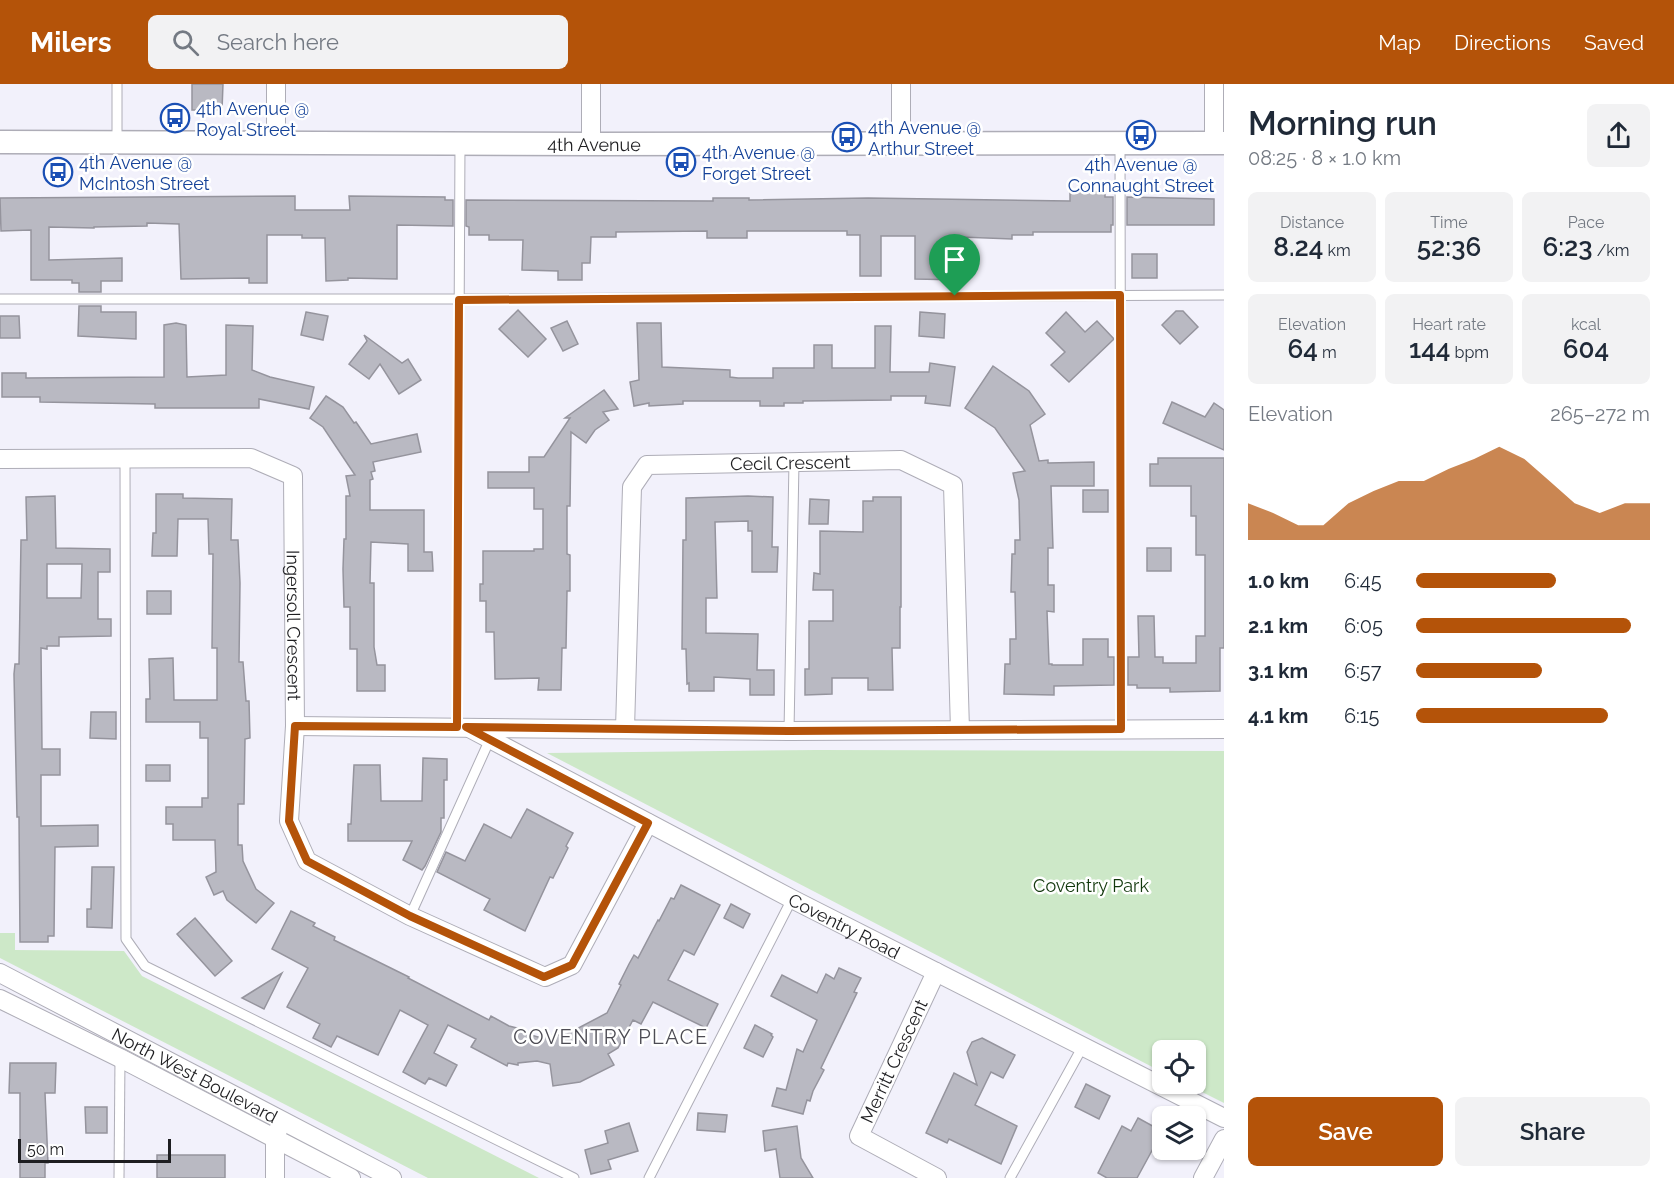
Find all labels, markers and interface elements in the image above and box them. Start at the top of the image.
search box [148,15,568,69]
text: Milers [30,26,112,59]
icon: search [169,26,202,59]
text: Search here [217,29,339,55]
text: Map [1378,30,1421,55]
text: Directions [1454,30,1551,55]
text: Saved [1584,30,1644,55]
place label: 4th Avenue @ Royal Street [196,98,309,140]
bus stop icon: 4th Avenue @ Royal Street [159,102,191,134]
text: Morning run [1248,104,1437,143]
button: share [1587,104,1650,167]
place label: 4th Avenue @ Arthur Street [868,117,981,159]
bus stop icon: 4th Avenue @ Connaught Street [1125,119,1157,151]
bus stop icon: 4th Avenue @ Arthur Street [831,121,863,153]
street label: 4th Avenue [547,133,641,155]
place label: 4th Avenue @ Forget Street [702,142,815,184]
bus stop icon: 4th Avenue @ Forget Street [665,146,697,178]
text: 08:25 · 8 × 1.0 km [1248,146,1401,170]
place label: 4th Avenue @ McIntosh Street [79,152,210,194]
place label: 4th Avenue @ Connaught Street [1068,154,1214,196]
bus stop icon: 4th Avenue @ McIntosh Street [42,156,74,188]
text: Distance [1280,213,1344,232]
text: Time [1430,213,1468,232]
text: Pace [1568,213,1604,232]
text: 8.24 [1273,232,1323,262]
text: 52:36 [1417,232,1481,262]
text: 6:23 [1542,232,1593,262]
pin [929,234,980,296]
text: km [1323,241,1351,260]
text: /km [1593,241,1630,260]
icon: arrive [938,243,971,276]
text: Elevation [1278,315,1346,334]
text: Heart rate [1412,315,1486,334]
text: kcal [1571,315,1601,334]
text: 64 [1287,334,1318,364]
text: 144 [1409,334,1451,364]
text: 604 [1563,334,1609,364]
text: m [1318,343,1337,362]
text: bpm [1451,343,1489,362]
text: Elevation [1248,402,1333,426]
text: 265–272 m [1550,402,1650,426]
street label: Cecil Crescent [730,450,851,474]
street label: Ingersoll Crescent [283,550,305,701]
text: 1.0 km [1248,569,1309,593]
text: 6:45 [1344,569,1382,593]
text: 2.1 km [1248,614,1308,638]
text: 6:05 [1344,614,1383,638]
text: 3.1 km [1248,659,1308,683]
text: 6:57 [1344,659,1381,683]
text: 4.1 km [1248,704,1308,728]
text: 6:15 [1344,704,1379,728]
park label: Coventry Park [1033,875,1149,896]
street label: Coventry Road [785,889,904,963]
street label: Merritt Crescent [856,996,932,1126]
street label: North West Boulevard [109,1023,281,1127]
district label: COVENTRY PLACE [513,1025,709,1049]
map controls [1152,1040,1206,1160]
button: locate [1152,1040,1206,1094]
button: Save [1248,1097,1443,1166]
button: Share [1455,1097,1650,1166]
button: layers [1152,1106,1206,1160]
scale bar [18,1136,171,1164]
text: 50 m [27,1140,64,1159]

